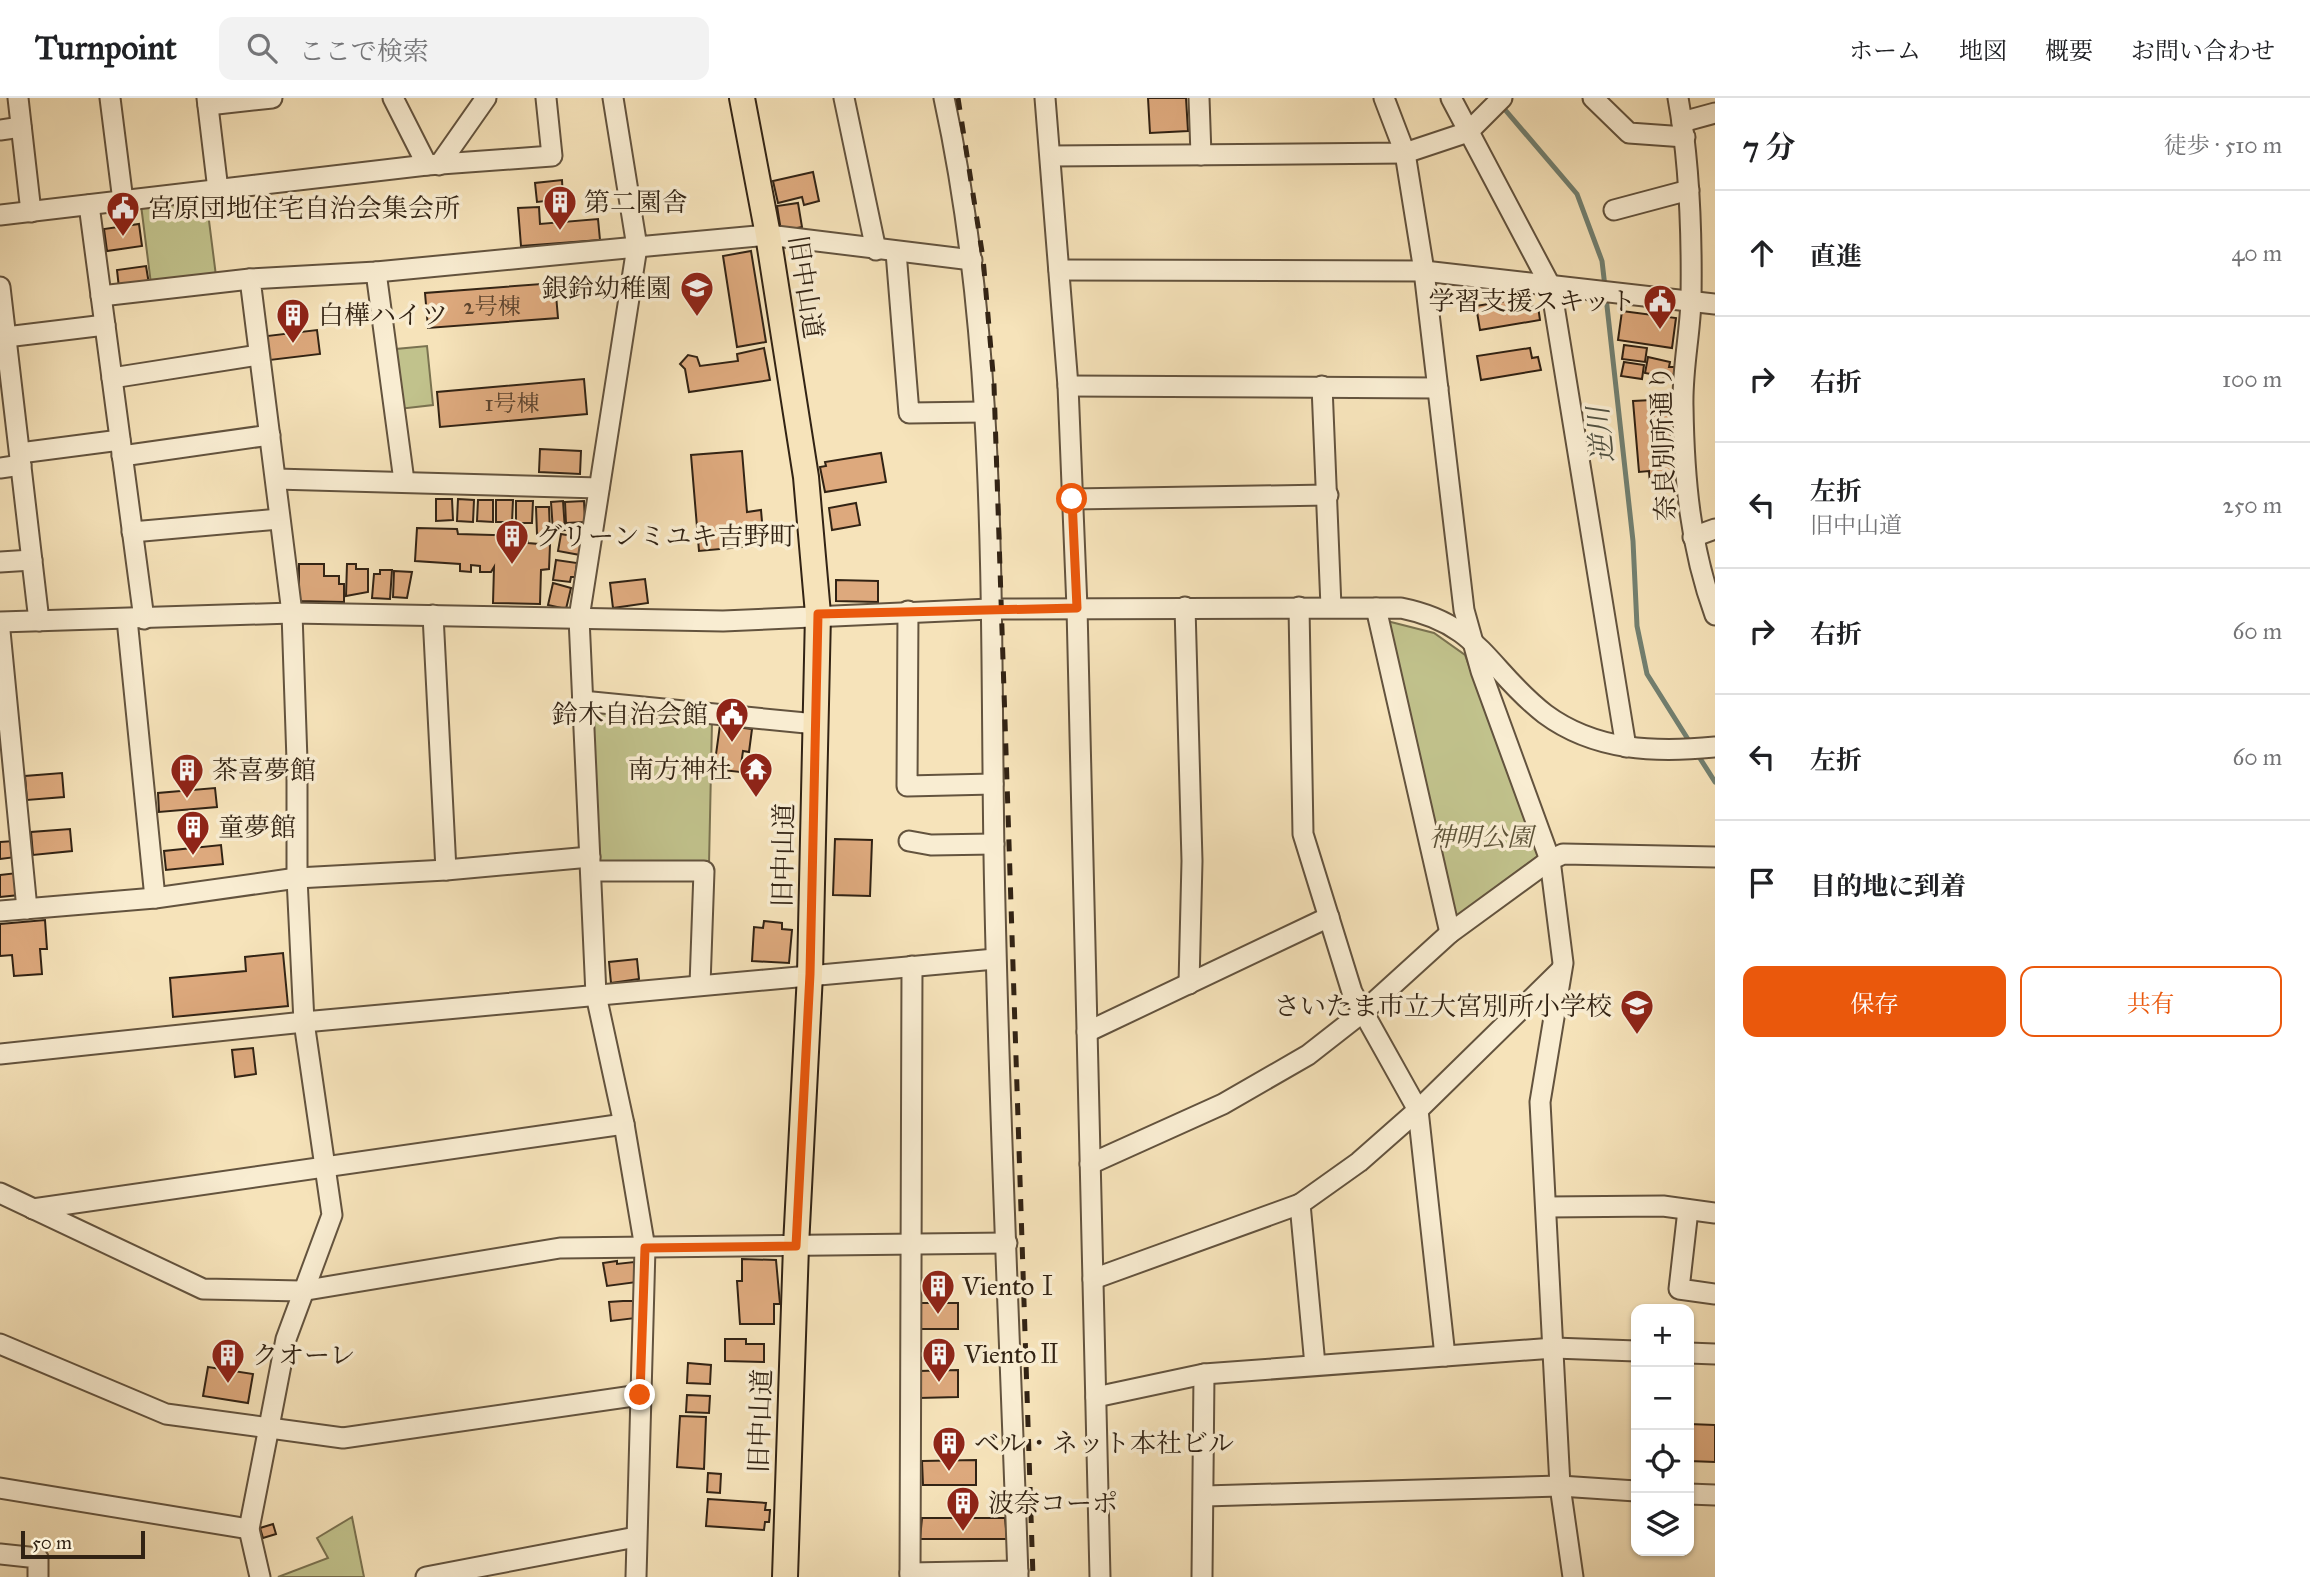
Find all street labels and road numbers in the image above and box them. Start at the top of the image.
street label: 旧中山道 [782,233,830,341]
street label: 奈良別所通り [1644,364,1682,522]
street label: 旧中山道 [766,803,800,907]
street label: 旧中山道 [742,1368,778,1474]

